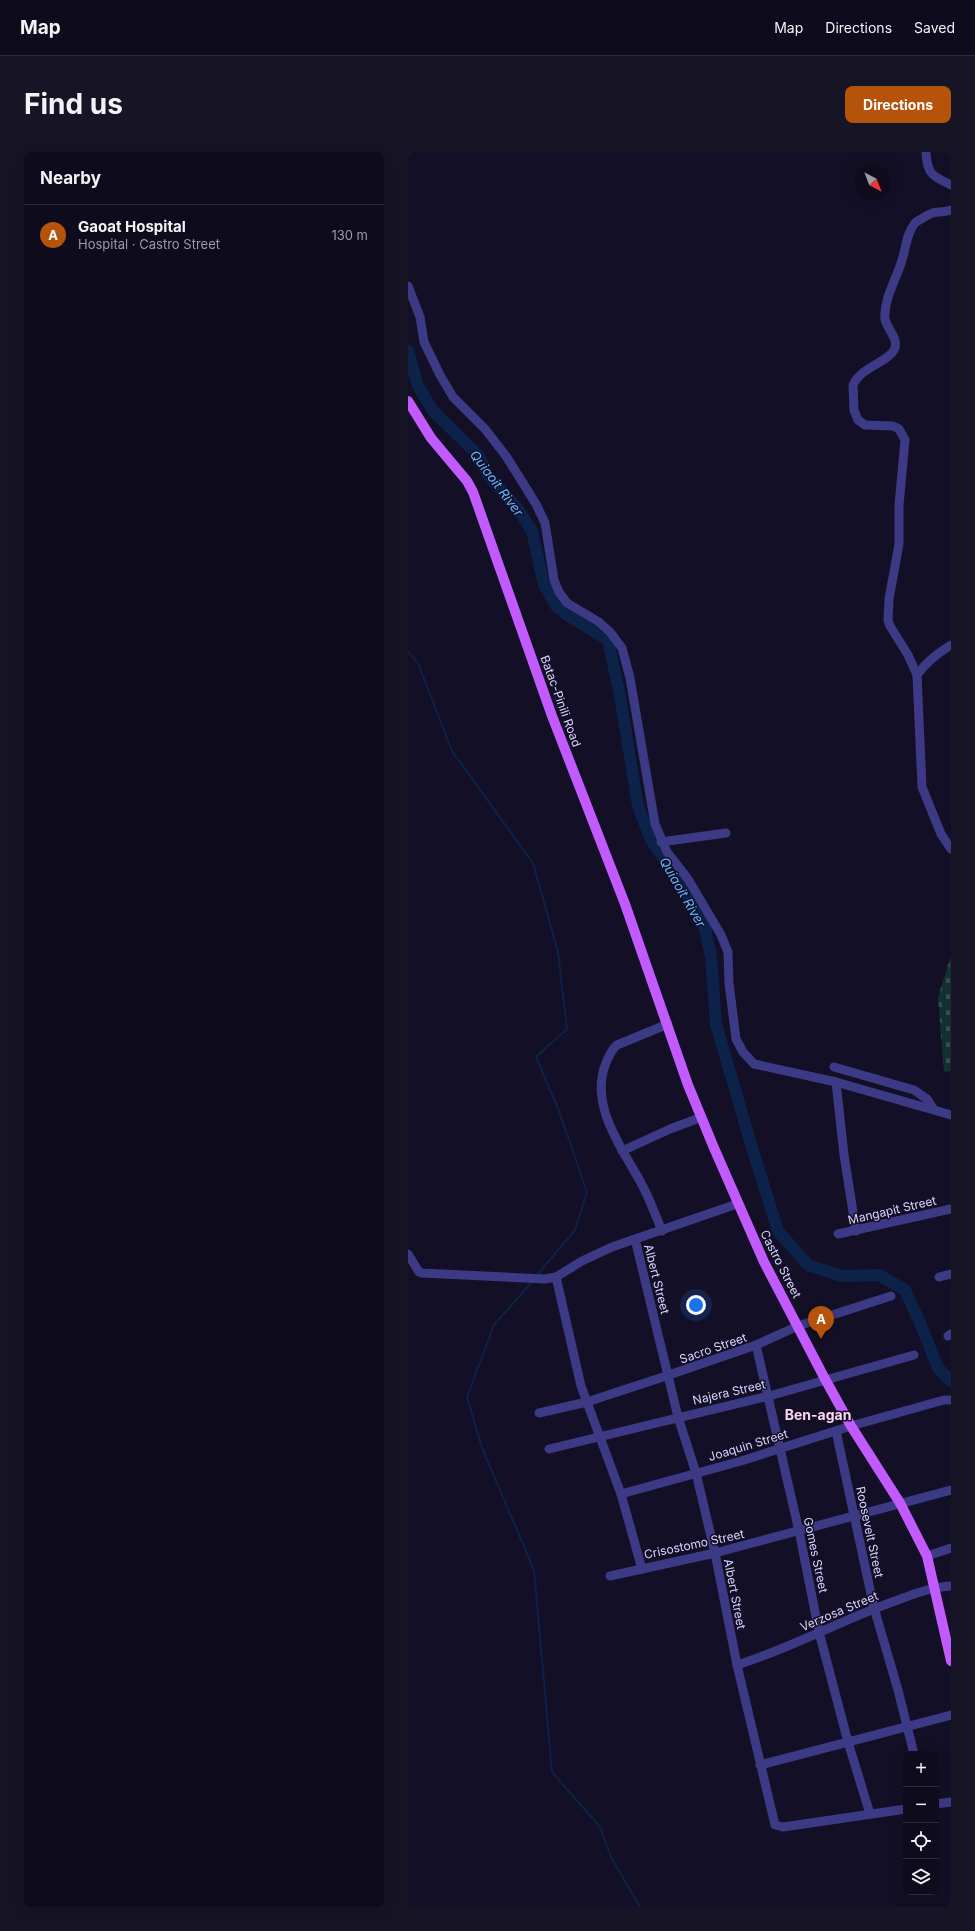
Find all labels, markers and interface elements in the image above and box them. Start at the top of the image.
text: Map [20,16,61,39]
text: Map [774,19,803,36]
text: Directions [825,19,892,36]
text: Saved [914,19,955,36]
button: Directions [845,86,951,123]
text: Find us [24,87,123,121]
north arrow [855,164,891,200]
text: Nearby [40,168,101,188]
text: Gaoat Hospital [78,217,186,236]
text: A [48,227,58,243]
text: 130 m [331,227,368,243]
text: Hospital · Castro Street [78,236,220,252]
water label: Quiaoit River [467,447,528,520]
street label: Batac-Pinili Road [537,653,585,749]
water label: Quiaoit River [656,854,710,931]
street label: Mangapit Street [846,1193,938,1227]
street label: Castro Street [757,1227,805,1301]
street label: Albert Street [641,1243,673,1316]
your location [686,1295,706,1315]
pin: A [808,1306,834,1339]
street label: Sacro Street [677,1329,749,1366]
street label: Najera Street [691,1376,767,1408]
district label: Ben-agan [785,1406,851,1423]
street label: Joaquin Street [706,1426,790,1464]
street label: Roosevelt Street [853,1485,887,1579]
street label: Gomes Street [801,1516,831,1594]
street label: Crisostomo Street [642,1526,746,1562]
street label: Albert Street [721,1558,749,1631]
street label: Verzosa Street [798,1588,880,1634]
map controls [903,1751,939,1895]
button: + [903,1751,939,1787]
button: − [903,1787,939,1823]
button: locate [903,1823,939,1859]
button: layers [903,1859,939,1895]

